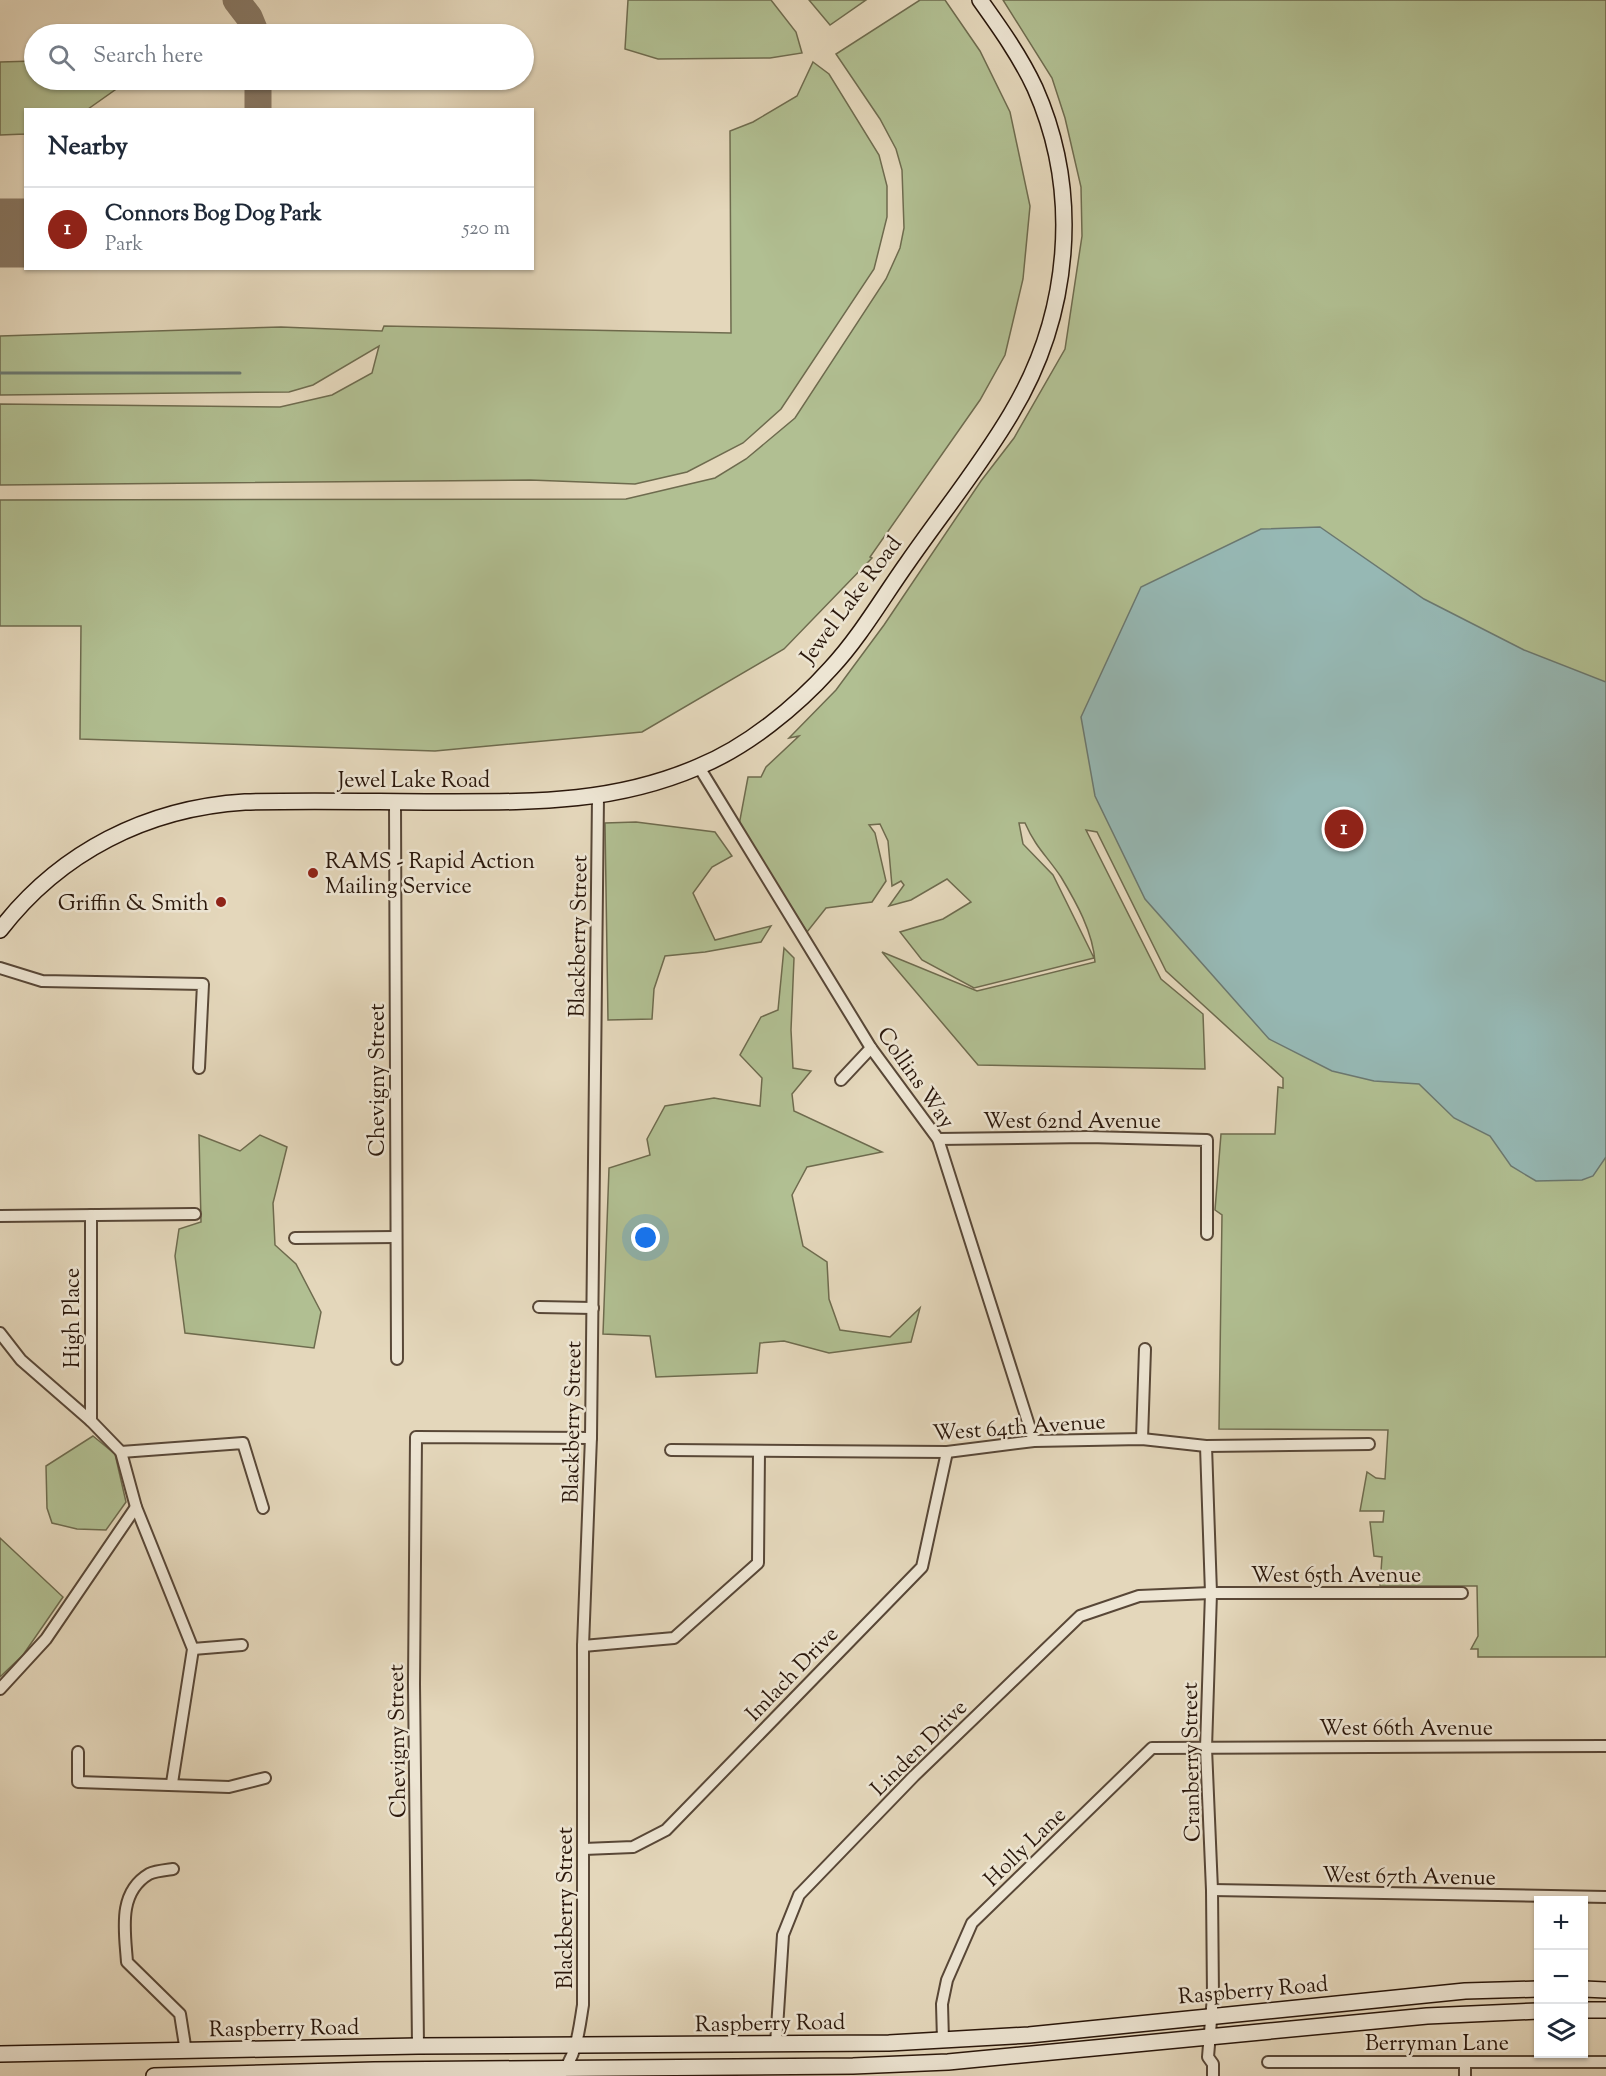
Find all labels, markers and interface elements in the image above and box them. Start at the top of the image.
search box [24,24,534,90]
icon: search [45,41,78,74]
text: Search here [93,41,203,73]
text: Nearby [48,129,128,166]
text: Connors Bog Dog Park [105,199,322,231]
text: 1 [64,215,71,244]
text: 520 m [462,215,510,244]
text: Park [105,231,143,260]
street label: Jewel Lake Road [793,530,911,672]
street label: Jewel Lake Road [337,766,490,798]
pin: 1 [1324,806,1364,852]
place label: RAMS - Rapid Action Mailing Service [325,847,535,904]
street label: Blackberry Street [563,854,597,1018]
marker: RAMS - Rapid Action Mailing Service [306,866,320,880]
place label: Griffin & Smith [58,889,209,921]
marker: Griffin & Smith [214,895,228,909]
street label: Chevigny Street [363,1003,395,1157]
street label: Collins Way [868,1021,961,1136]
street label: West 62nd Avenue [983,1107,1161,1139]
your location [631,1223,660,1252]
street label: High Place [58,1268,90,1368]
street label: Blackberry Street [557,1340,591,1504]
street label: West 64th Avenue [932,1407,1107,1451]
street label: West 65th Avenue [1251,1561,1421,1593]
street label: Imlach Drive [739,1620,847,1730]
street label: Chevigny Street [382,1663,416,1818]
street label: Cranberry Street [1176,1681,1210,1842]
street label: Linden Drive [864,1693,976,1805]
street label: West 66th Avenue [1319,1714,1493,1746]
street label: Holly Lane [978,1801,1074,1896]
street label: Blackberry Street [551,1826,583,1989]
street label: West 67th Avenue [1322,1860,1496,1896]
map controls [1534,1896,1588,2058]
button: + [1534,1896,1588,1950]
button: − [1534,1950,1588,2004]
street label: Raspberry Road [1177,1969,1330,2014]
button: layers [1534,2004,1588,2058]
street label: Raspberry Road [695,2008,846,2042]
street label: Raspberry Road [209,2013,360,2047]
street label: Berryman Lane [1365,2029,1509,2061]

